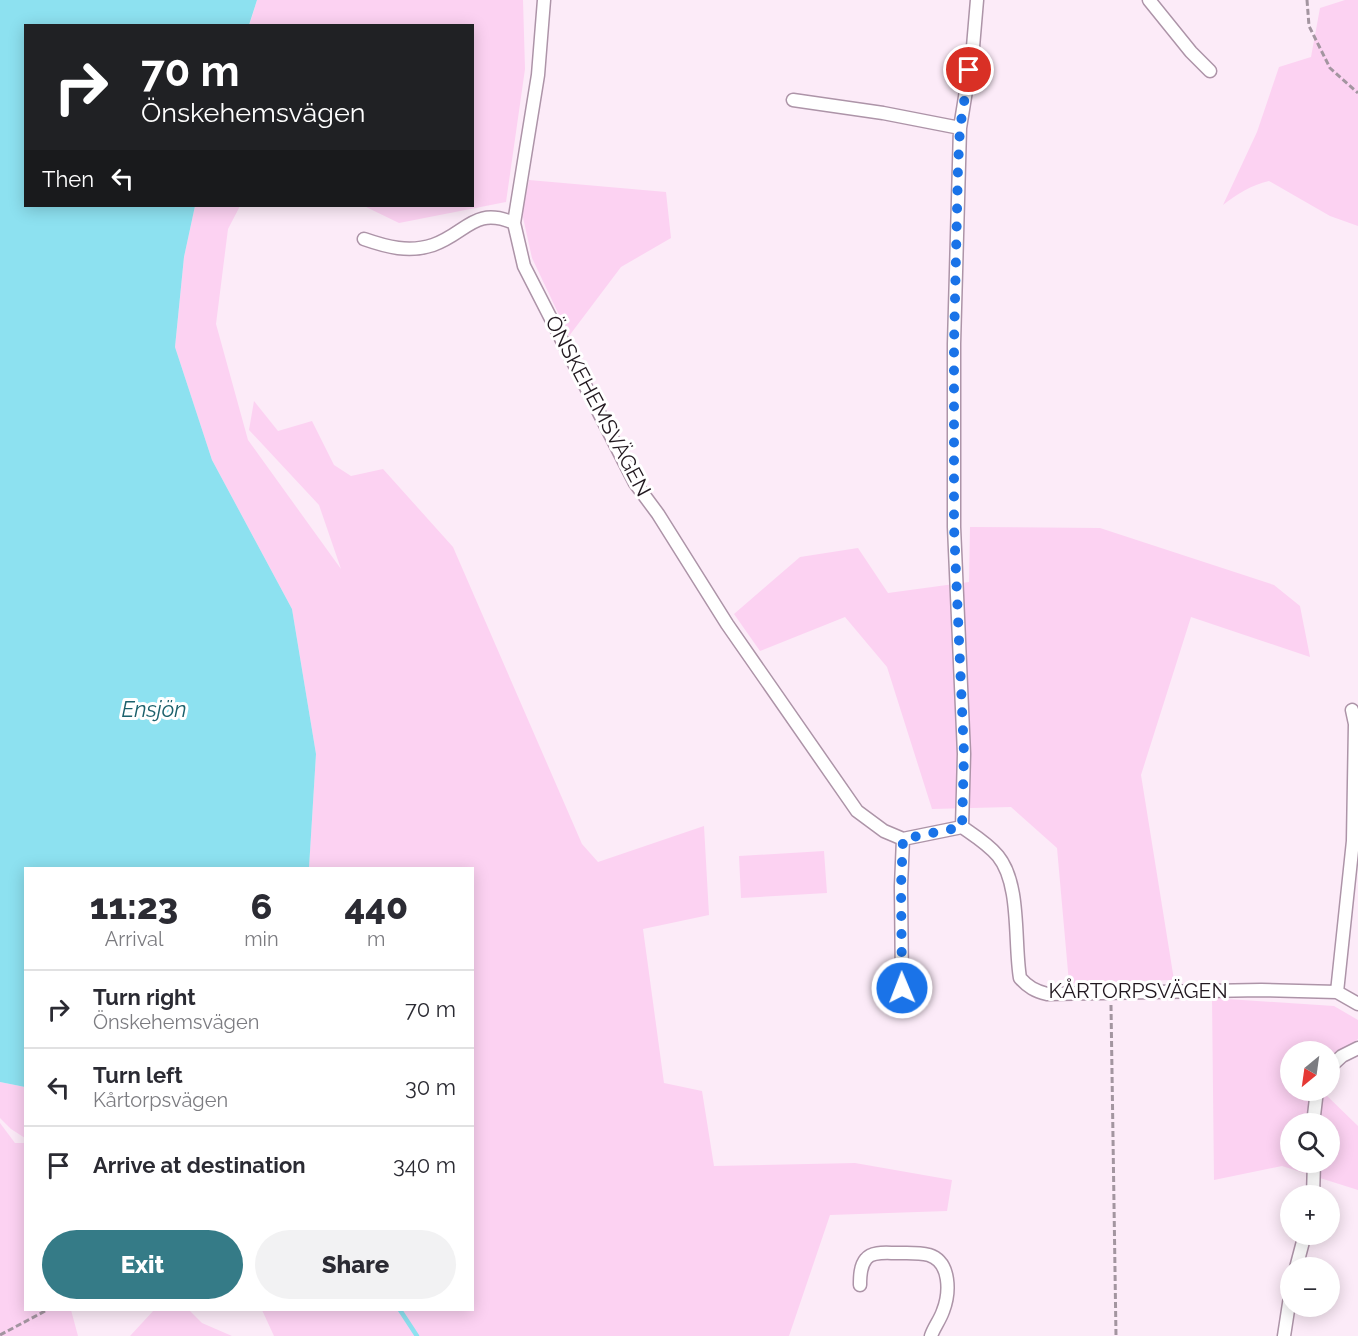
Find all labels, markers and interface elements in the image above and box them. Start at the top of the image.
pin [943,44,994,95]
text: 70 m [141,47,240,96]
icon: right [42,48,120,126]
icon: arrive [952,53,985,86]
text: Önskehemsvägen [141,97,366,128]
icon: left [106,162,139,195]
text: Then [42,166,94,192]
street label: ÖNSKEHEMSVÄGEN [540,311,657,500]
water label: Ensjön [121,696,187,722]
text: 11:23 [90,885,178,927]
text: 6 [250,885,272,927]
text: 440 [344,885,408,927]
text: Arrival [105,927,163,951]
text: min [244,927,279,951]
text: m [367,927,385,951]
position arrow [870,956,934,1020]
street label: KÅRTORPSVÄGEN [1048,978,1228,1003]
text: Turn right [93,984,196,1010]
icon: right [42,993,75,1026]
text: 70 m [405,996,456,1022]
text: Önskehemsvägen [93,1010,259,1034]
north arrow [1280,1041,1340,1101]
map controls [1280,1041,1340,1317]
text: Turn left [93,1062,183,1088]
icon: left [42,1071,75,1104]
text: 30 m [405,1074,456,1100]
text: Kårtorpsvägen [93,1088,228,1112]
button: search [1280,1113,1340,1173]
icon: arrive [42,1149,75,1182]
text: Arrive at destination [93,1152,306,1178]
text: 340 m [393,1152,456,1178]
button: + [1280,1185,1340,1245]
button: Exit [42,1230,243,1299]
button: Share [255,1230,456,1299]
button: − [1280,1257,1340,1317]

